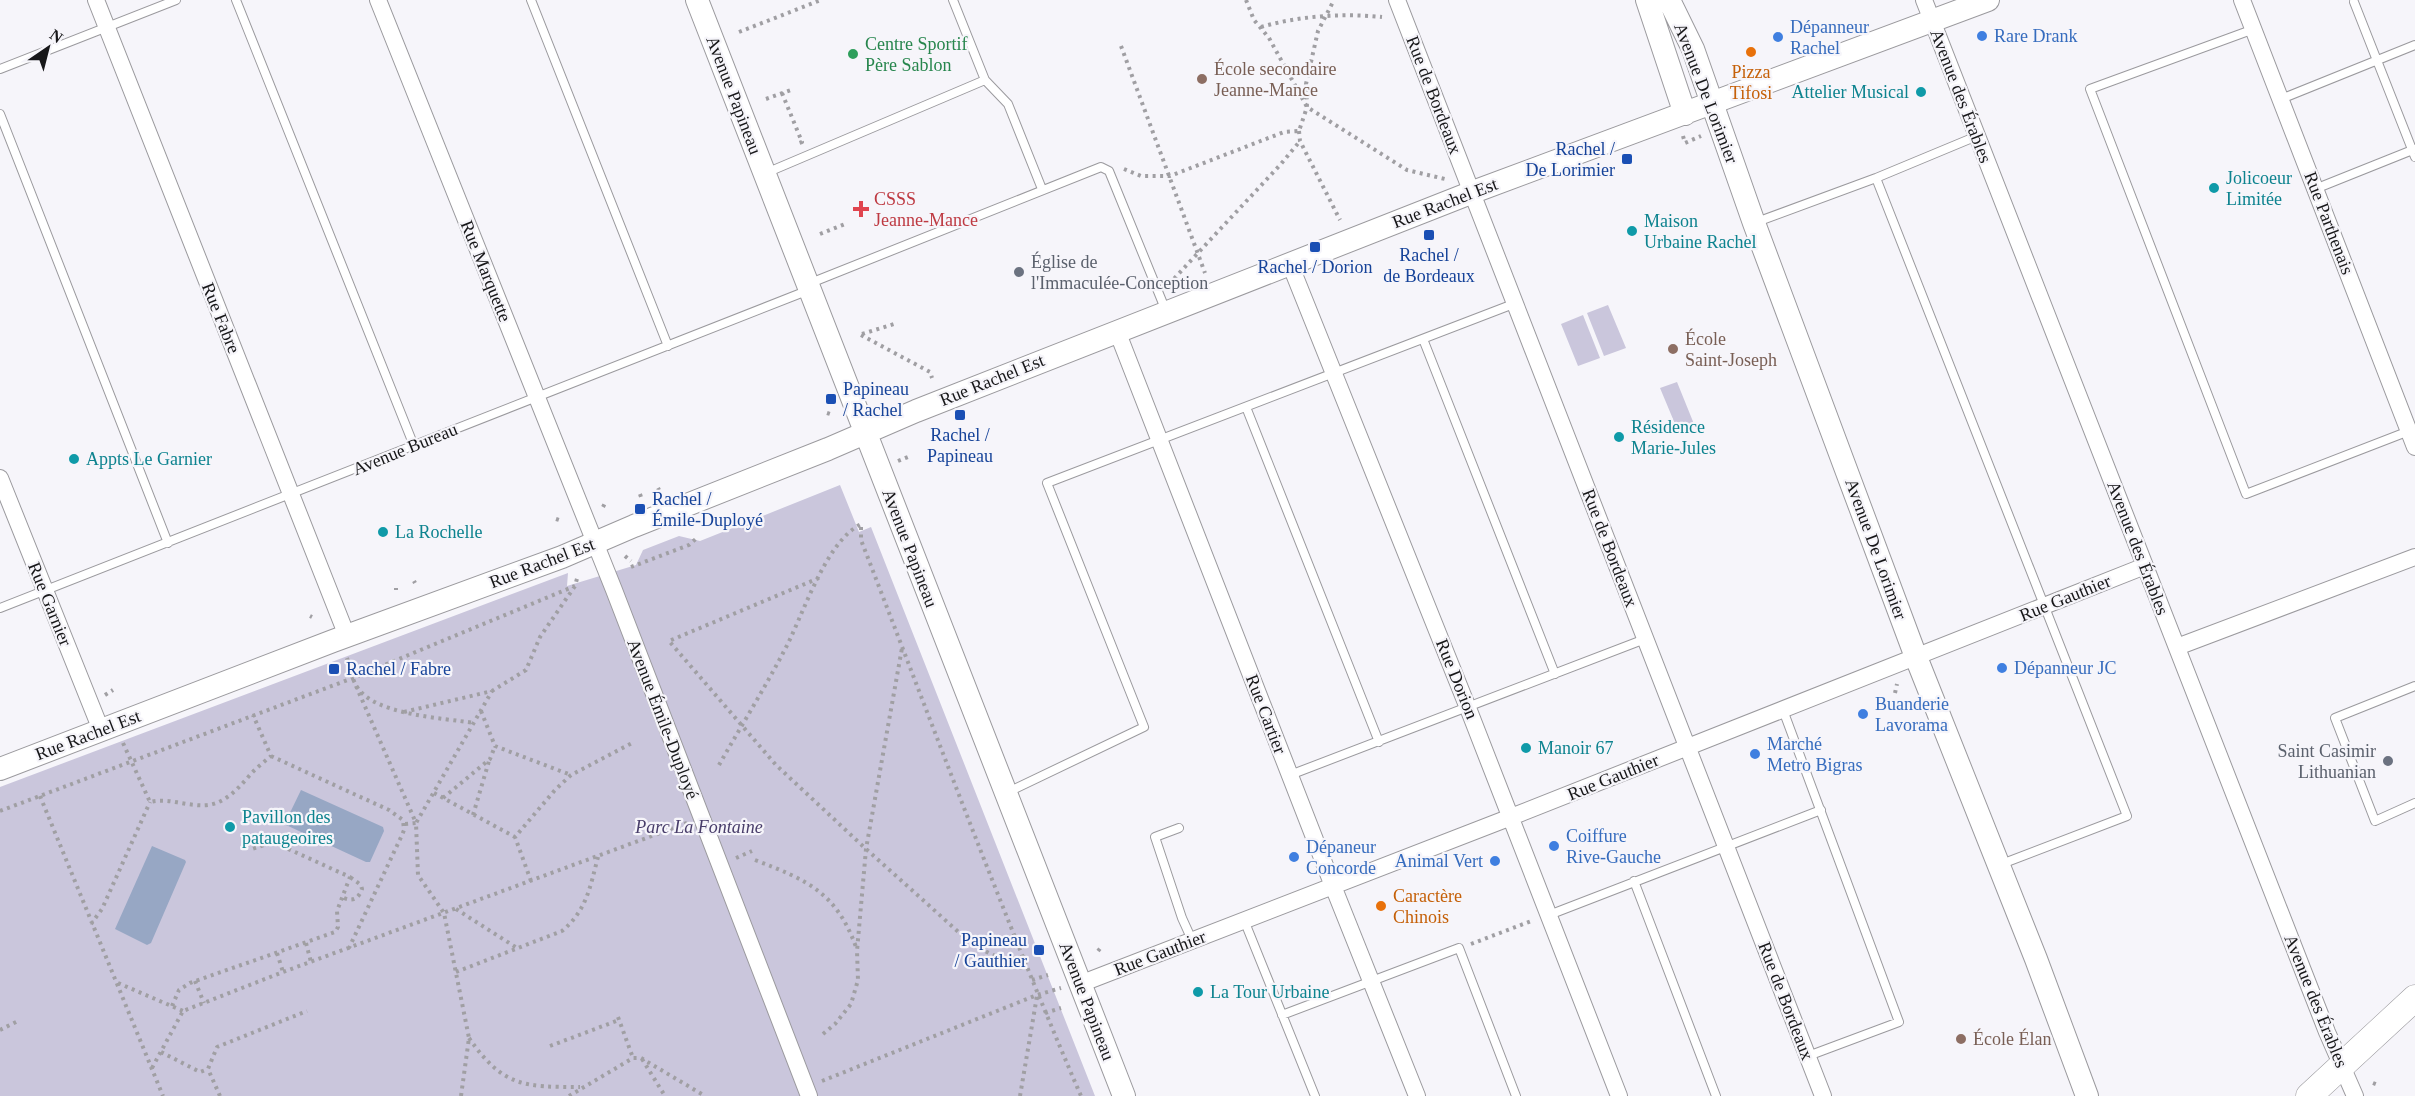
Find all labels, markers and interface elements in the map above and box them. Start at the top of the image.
place label: Dépanneur Rachel [1790,17,1869,58]
north arrow [18,18,78,78]
street label: Avenue De Lorimier [1670,20,1742,166]
text: N [47,26,66,47]
street label: Avenue des Érables [1926,26,1997,166]
place label: Rare Drank [1994,26,2077,46]
marker: Rare Drank [1975,29,1989,43]
marker: Dépanneur Rachel [1771,30,1785,44]
street label: Avenue Papineau [702,33,766,157]
street label: Rue de Bordeaux [1402,33,1466,157]
place label: Centre Sportif Père Sablon [865,34,967,75]
marker: Pizza Tifosi [1744,45,1758,59]
marker: Centre Sportif Père Sablon [846,47,860,61]
place label: École secondaire Jeanne-Mance [1214,58,1336,100]
place label: Pizza Tifosi [1730,62,1772,103]
marker: École secondaire Jeanne-Mance [1195,72,1209,86]
place label: Attelier Musical [1792,82,1909,102]
marker: Attelier Musical [1914,85,1928,99]
place label: Rachel / De Lorimier [1526,139,1615,180]
marker: Rachel / De Lorimier [1620,152,1634,166]
place label: Jolicoeur Limitée [2226,168,2292,209]
street label: Rue Parthenais [2300,169,2358,277]
street label: Rue Rachel Est [1390,174,1500,232]
marker: Jolicoeur Limitée [2207,181,2221,195]
place label: CSSS Jeanne-Mance [874,189,978,230]
marker: CSSS Jeanne-Mance [852,200,870,218]
place label: Maison Urbaine Rachel [1644,211,1756,252]
street label: Rue Marquette [457,217,515,325]
marker: Maison Urbaine Rachel [1625,224,1639,238]
marker: Rachel / de Bordeaux [1422,228,1436,242]
marker: Rachel / Dorion [1308,240,1322,254]
place label: Rachel / de Bordeaux [1383,245,1475,286]
place label: Église de l'Immaculée-Conception [1031,251,1208,293]
place label: Rachel / Dorion [1258,257,1372,277]
marker: Église de l'Immaculée-Conception [1012,265,1026,279]
street label: Rue Fabre [198,280,244,356]
place label: École Saint-Joseph [1685,328,1777,370]
marker: École Saint-Joseph [1666,342,1680,356]
street label: Rue Rachel Est [937,350,1047,410]
place label: Papineau / Rachel [843,379,909,420]
marker: Papineau / Rachel [824,392,838,406]
marker: Rachel / Papineau [953,408,967,422]
place label: Résidence Marie-Jules [1631,417,1716,458]
street label: Avenue Bureau [350,419,460,479]
place label: Rachel / Papineau [927,425,993,466]
marker: Résidence Marie-Jules [1612,430,1626,444]
place label: Appts Le Garnier [86,449,212,469]
marker: Appts Le Garnier [67,452,81,466]
street label: Avenue De Lorimier [1841,476,1911,622]
street label: Avenue des Érables [2103,478,2174,618]
street label: Avenue Papineau [878,486,942,610]
street label: Rue de Bordeaux [1578,486,1642,610]
place label: Rachel / Émile-Duployé [652,489,763,530]
marker: Rachel / Émile-Duployé [633,502,647,516]
place label: La Rochelle [395,522,482,542]
marker: La Rochelle [376,525,390,539]
street label: Rue Rachel Est [487,534,597,592]
street label: Rue Garnier [24,559,76,649]
street label: Rue Gauthier [2017,571,2113,625]
street label: Avenue Émile-Duployé [623,636,704,802]
street label: Rue Dorion [1432,636,1482,722]
place label: Dépanneur JC [2014,658,2116,678]
place label: Rachel / Fabre [346,659,451,679]
marker: Dépanneur JC [1995,661,2009,675]
marker: Rachel / Fabre [327,662,341,676]
street label: Rue Cartier [1242,671,1290,757]
place label: Buanderie Lavorama [1875,694,1949,735]
street label: Rue Rachel Est [33,706,143,764]
marker: Buanderie Lavorama [1856,707,1870,721]
place label: Marché Metro Bigras [1767,734,1862,775]
place label: Manoir 67 [1538,738,1614,758]
marker: Manoir 67 [1519,741,1533,755]
place label: Saint Casimir Lithuanian [2278,741,2376,782]
marker: Marché Metro Bigras [1748,747,1762,761]
street label: Rue Gauthier [1565,750,1661,804]
marker: Saint Casimir Lithuanian [2381,754,2395,768]
place label: Pavillon des pataugeoires [242,807,333,848]
park label: Parc La Fontaine [634,817,763,837]
marker: Pavillon des pataugeoires [223,820,237,834]
place label: Coiffure Rive-Gauche [1566,826,1661,867]
place label: Dépaneur Concorde [1306,837,1376,878]
marker: Coiffure Rive-Gauche [1547,839,1561,853]
marker: Dépaneur Concorde [1287,850,1301,864]
place label: Animal Vert [1395,851,1483,871]
marker: Animal Vert [1488,854,1502,868]
place label: Caractère Chinois [1393,886,1462,927]
marker: Caractère Chinois [1374,899,1388,913]
street label: Rue Gauthier [1111,926,1209,980]
place label: Papineau / Gauthier [955,930,1027,971]
street label: Avenue des Érables [2280,931,2353,1070]
street label: Avenue Papineau [1055,939,1119,1063]
street label: Rue de Bordeaux [1754,939,1818,1063]
marker: Papineau / Gauthier [1032,943,1046,957]
place label: La Tour Urbaine [1210,982,1329,1002]
marker: La Tour Urbaine [1191,985,1205,999]
place label: École Élan [1973,1028,2051,1049]
marker: École Élan [1954,1032,1968,1046]

